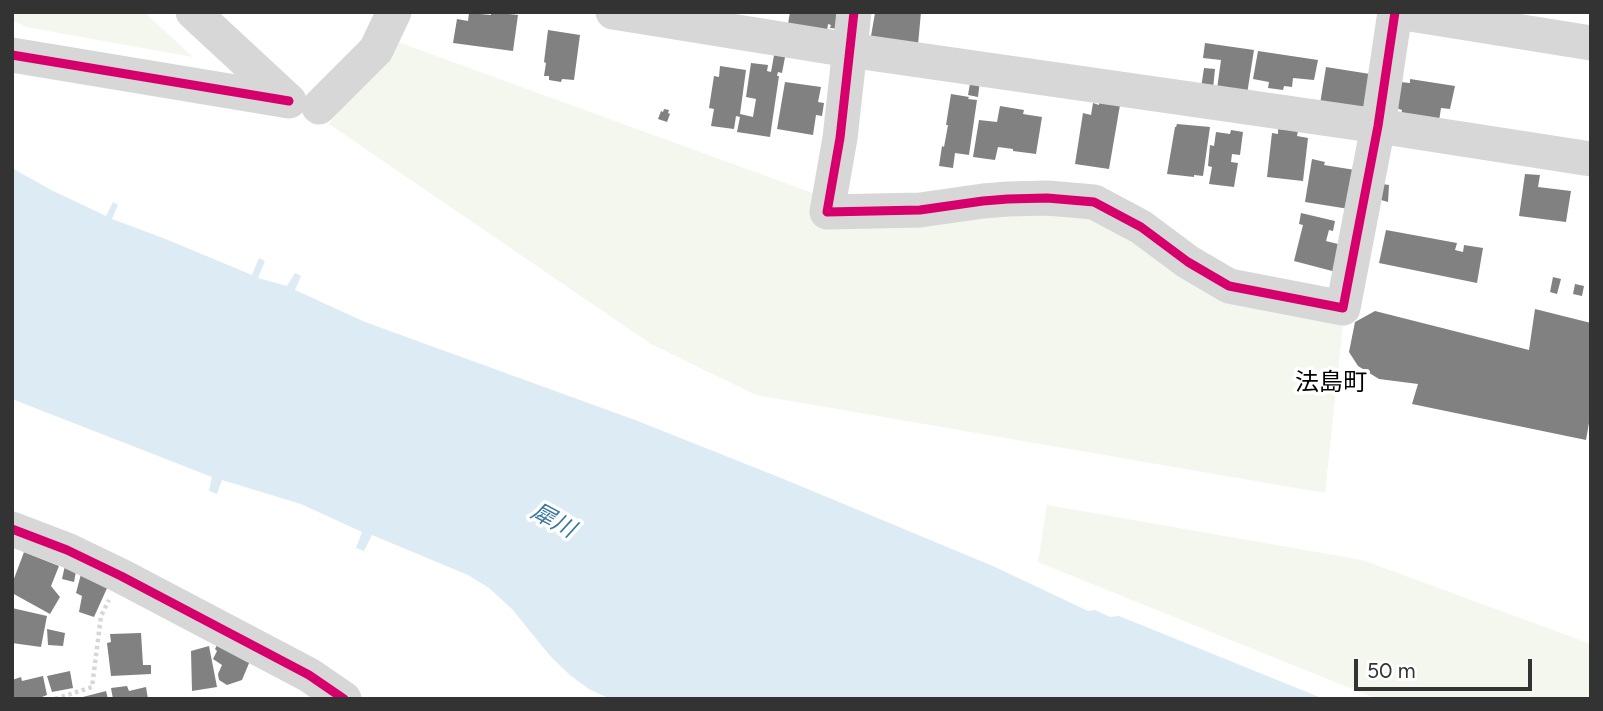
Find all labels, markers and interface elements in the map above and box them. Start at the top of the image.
district label: 法島町 [1295,369,1367,397]
water label: 犀川 [526,498,580,544]
scale bar [1358,644,1536,688]
text: 50 m [1367,658,1416,683]

